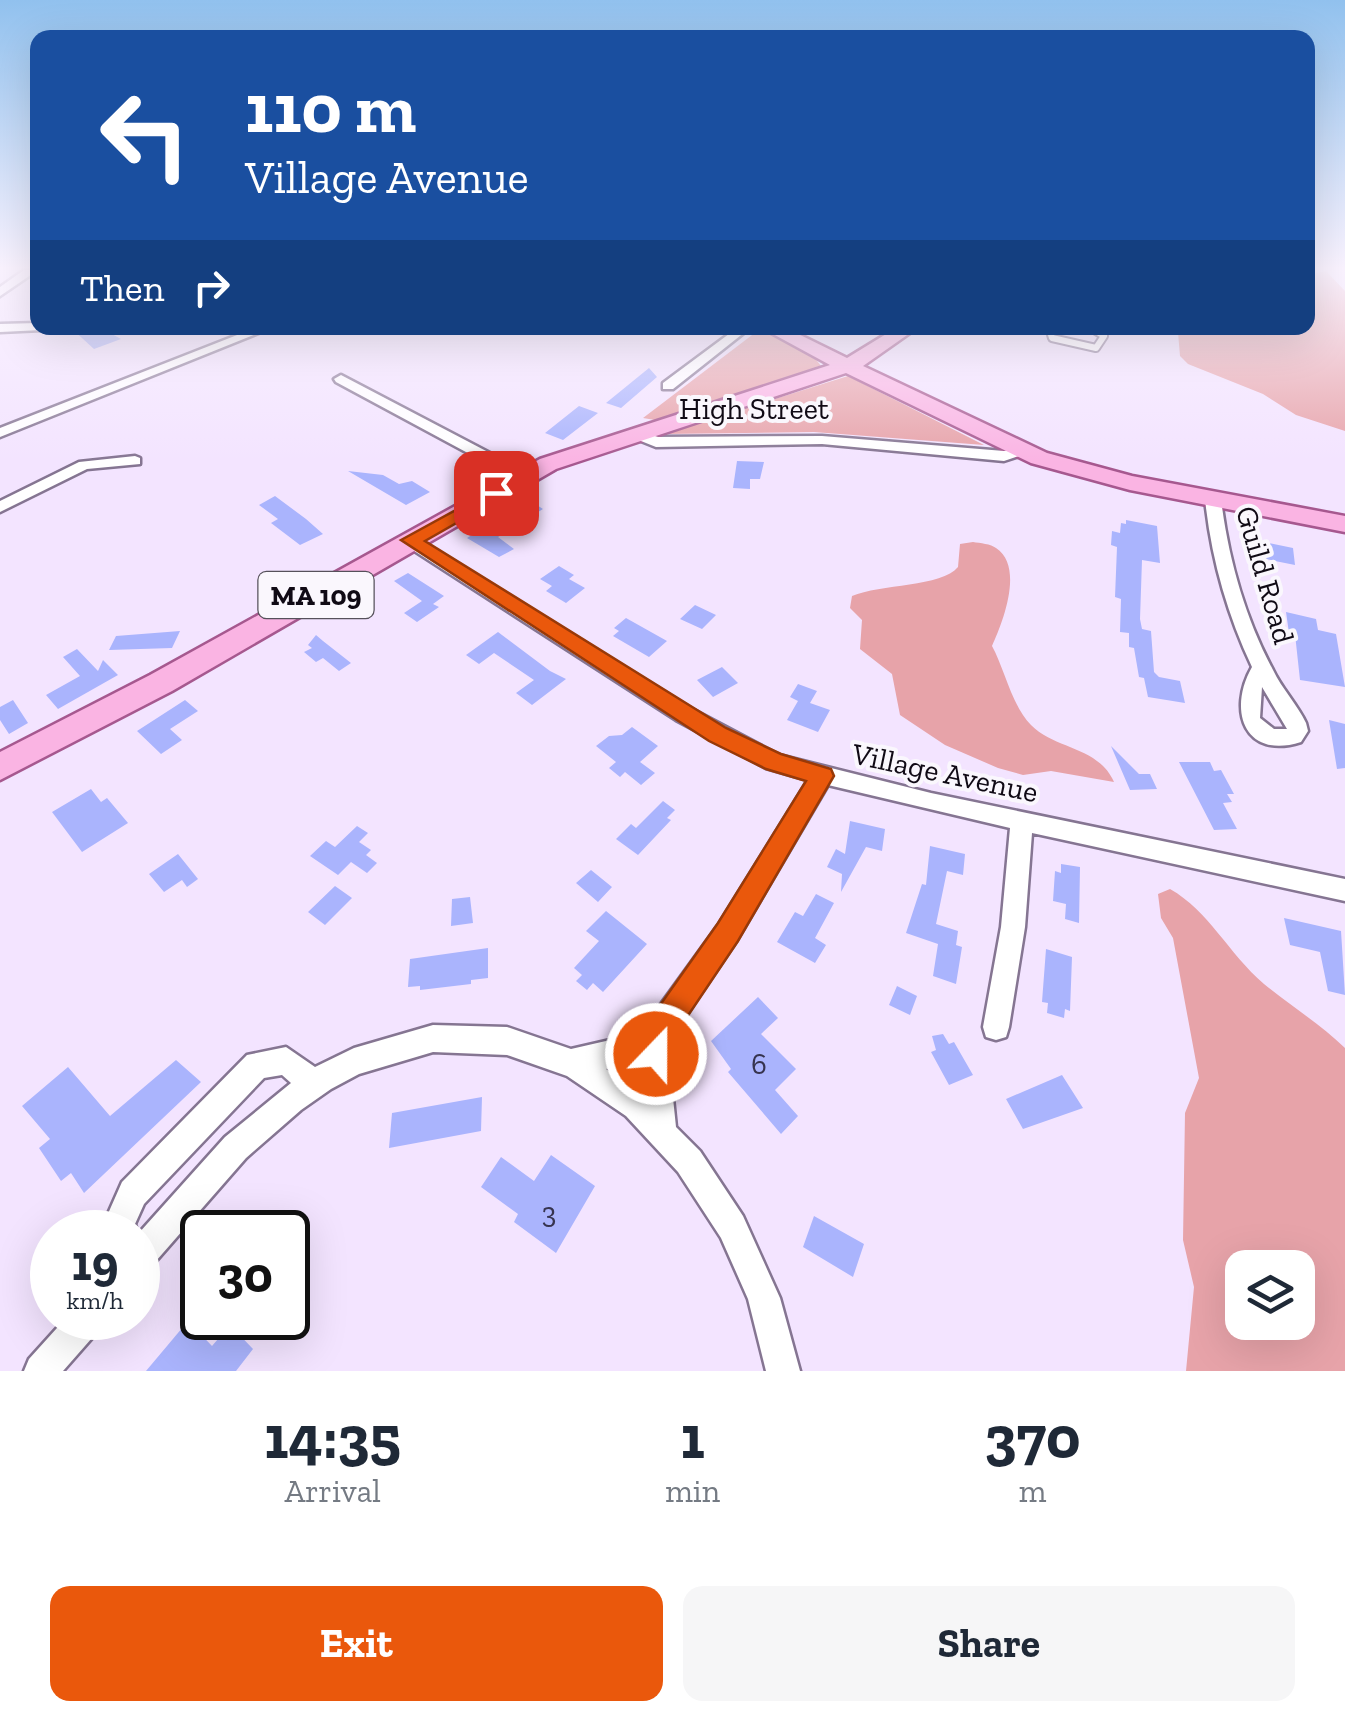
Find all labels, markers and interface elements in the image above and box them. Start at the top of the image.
text: 110 m [245,66,416,150]
icon: left [80,70,210,200]
text: Village Avenue [245,151,529,205]
icon: right [184,260,239,315]
text: Then [80,265,164,311]
street label: High Street [679,391,829,427]
pin [454,451,539,536]
icon: arrive [469,466,524,521]
street label: Guild Road [1228,502,1302,649]
road number: MA 109 [258,572,374,618]
street label: Village Avenue [848,736,1041,810]
position arrow [604,1002,708,1106]
house number: 6 [751,1046,767,1082]
house number: 3 [542,1195,556,1231]
speed limit sign: 30 [180,1210,310,1340]
text: 19 [72,1233,118,1293]
map controls [1225,1250,1315,1340]
button: layers [1225,1250,1315,1340]
text: km/h [66,1285,124,1315]
text: 14:35 [264,1401,401,1473]
text: 1 [681,1401,705,1473]
text: 370 [984,1401,1081,1473]
text: Arrival [284,1472,381,1510]
text: min [665,1472,720,1510]
text: m [1019,1472,1046,1510]
button: Exit [50,1586,663,1701]
button: Share [683,1586,1295,1701]

